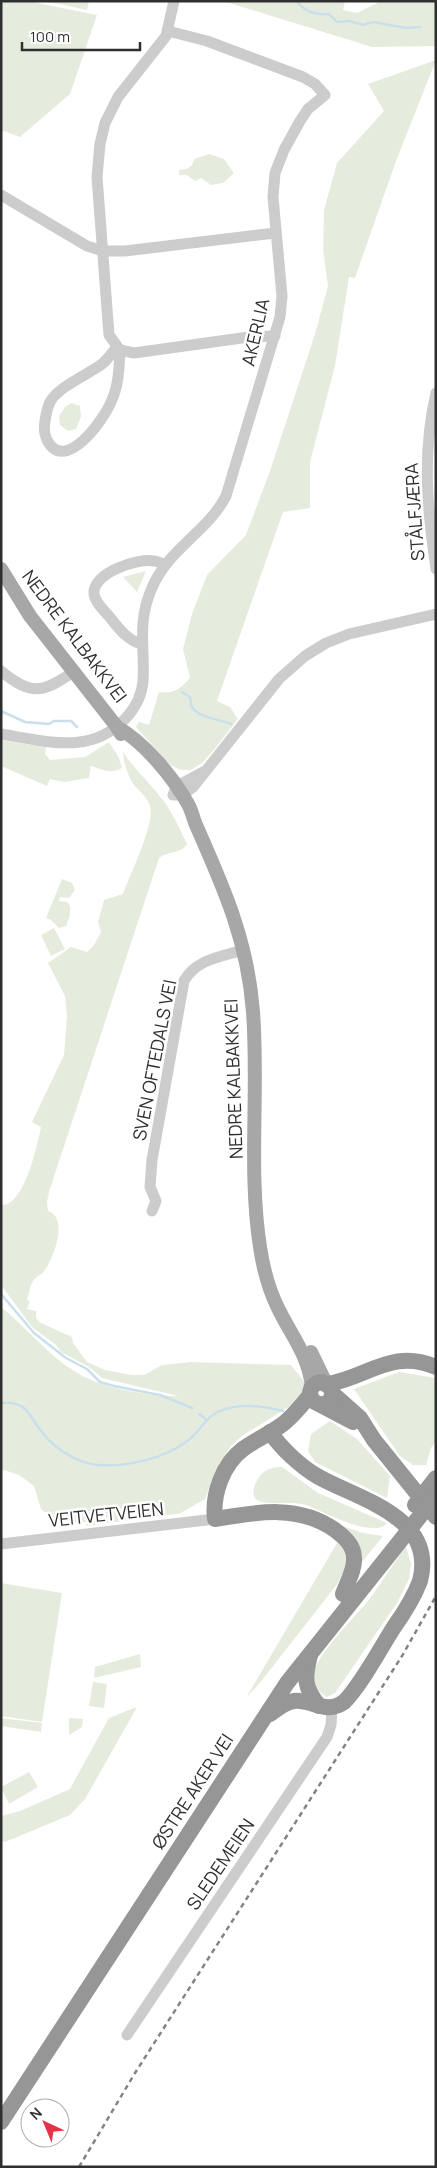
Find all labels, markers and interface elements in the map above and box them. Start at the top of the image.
scale bar [22,20,140,52]
text: 100 m [30,26,70,47]
street label: AKERLIA [236,295,275,368]
street label: STÅLFJÆRA [399,462,429,562]
street label: NEDRE KALBAKKVEI [17,565,133,707]
street label: SVEN OFTEDALS VEI [127,978,181,1142]
street label: NEDRE KALBAKKVEI [218,998,248,1160]
street label: VEITVETVEIEN [47,1496,165,1532]
street label: ØSTRE AKER VEI [146,1729,238,1853]
street label: SLEDEMEIEN [181,1814,259,1914]
north arrow [20,2098,70,2148]
text: N [25,2103,46,2124]

